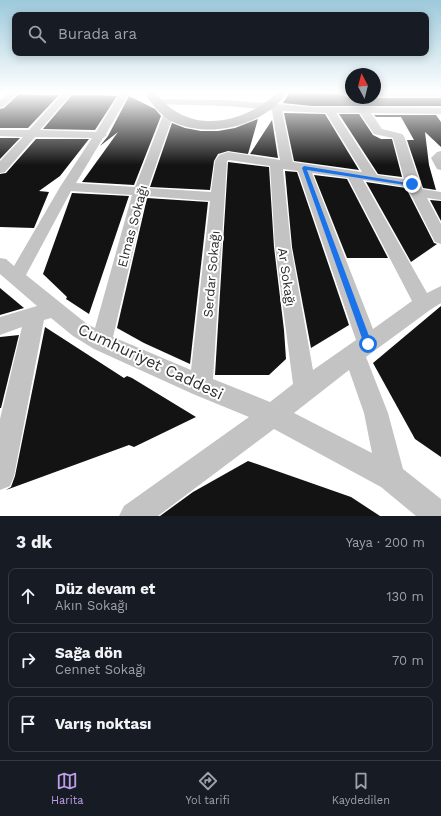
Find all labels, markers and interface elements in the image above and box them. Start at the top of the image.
search box [12,12,429,56]
icon: search [26,23,48,45]
text: Burada ara [58,25,137,43]
north arrow [345,68,381,104]
route end [403,175,421,193]
street label: Elmas Sokağı [114,183,151,269]
street label: Serdar Sokağı [200,230,223,318]
street label: Ar Sokağı [275,247,298,307]
street label: Cumhuriyet Caddesi [75,319,226,403]
route start [359,335,377,353]
text: 3 dk [16,532,52,552]
text: Yaya · 200 m [346,535,425,550]
text: Düz devam et [55,580,155,598]
icon: ahead [17,585,39,607]
text: 130 m [386,589,424,604]
text: Akın Sokağı [55,598,128,613]
text: Sağa dön [55,644,122,662]
icon: right [17,649,39,671]
text: 70 m [392,653,424,668]
text: Cennet Sokağı [55,662,146,677]
icon: arrive [17,713,39,735]
text: Varış noktası [55,715,152,733]
tab: Harita [51,770,84,807]
tab: Yol tarifi [186,770,230,807]
tab: Kaydedilen [332,770,390,807]

